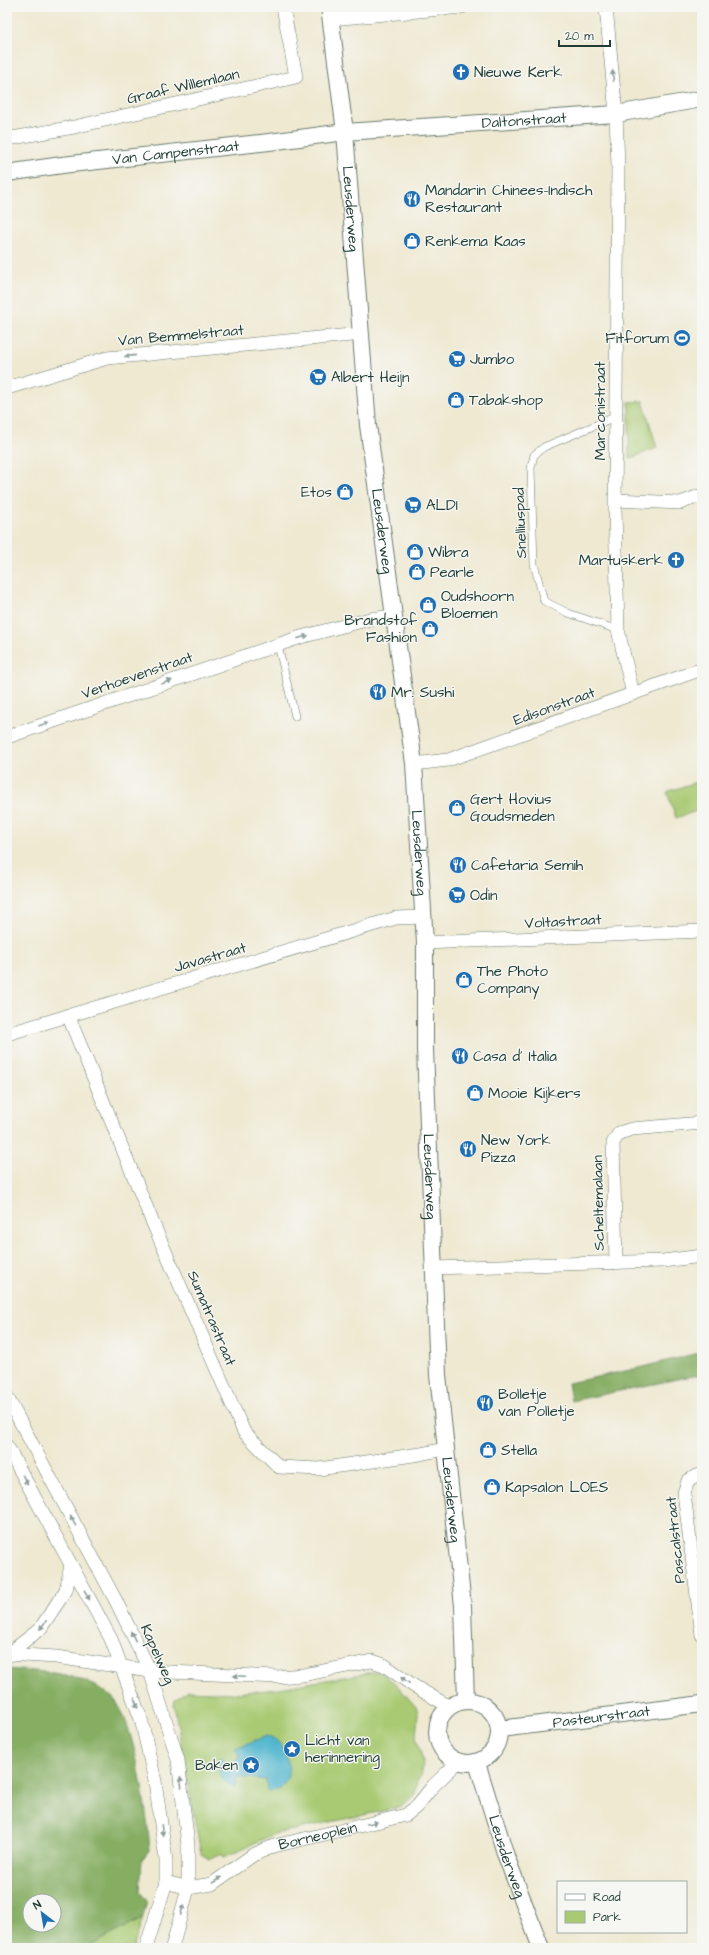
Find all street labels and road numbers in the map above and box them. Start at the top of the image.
street label: Graaf Willemlaan [125,63,242,110]
street label: Daltonstraat [481,107,567,134]
street label: Van Campenstraat [111,135,240,170]
street label: Leusderweg [337,165,364,253]
street label: Van Bemmelstraat [117,320,245,351]
street label: Marconistraat [590,361,611,461]
street label: Leusderweg [366,487,398,575]
street label: Snelliuspad [509,487,532,559]
street label: Verhoevenstraat [79,647,196,704]
street label: Edisonstraat [510,682,598,731]
street label: Leusderweg [406,809,432,897]
street label: Voltastraat [524,909,602,934]
street label: Javastraat [172,937,249,978]
street label: Leusderweg [417,1133,442,1220]
street label: Scheltemalaan [587,1154,610,1251]
street label: Sumatrastraat [182,1267,241,1369]
street label: Leusderweg [436,1456,466,1544]
street label: Pascalstraat [660,1495,691,1585]
street label: Kapelweg [134,1621,180,1688]
street label: Pasteurstraat [551,1701,651,1733]
street label: Leusderweg [483,1813,531,1901]
street label: Borneoplein [276,1817,360,1856]

